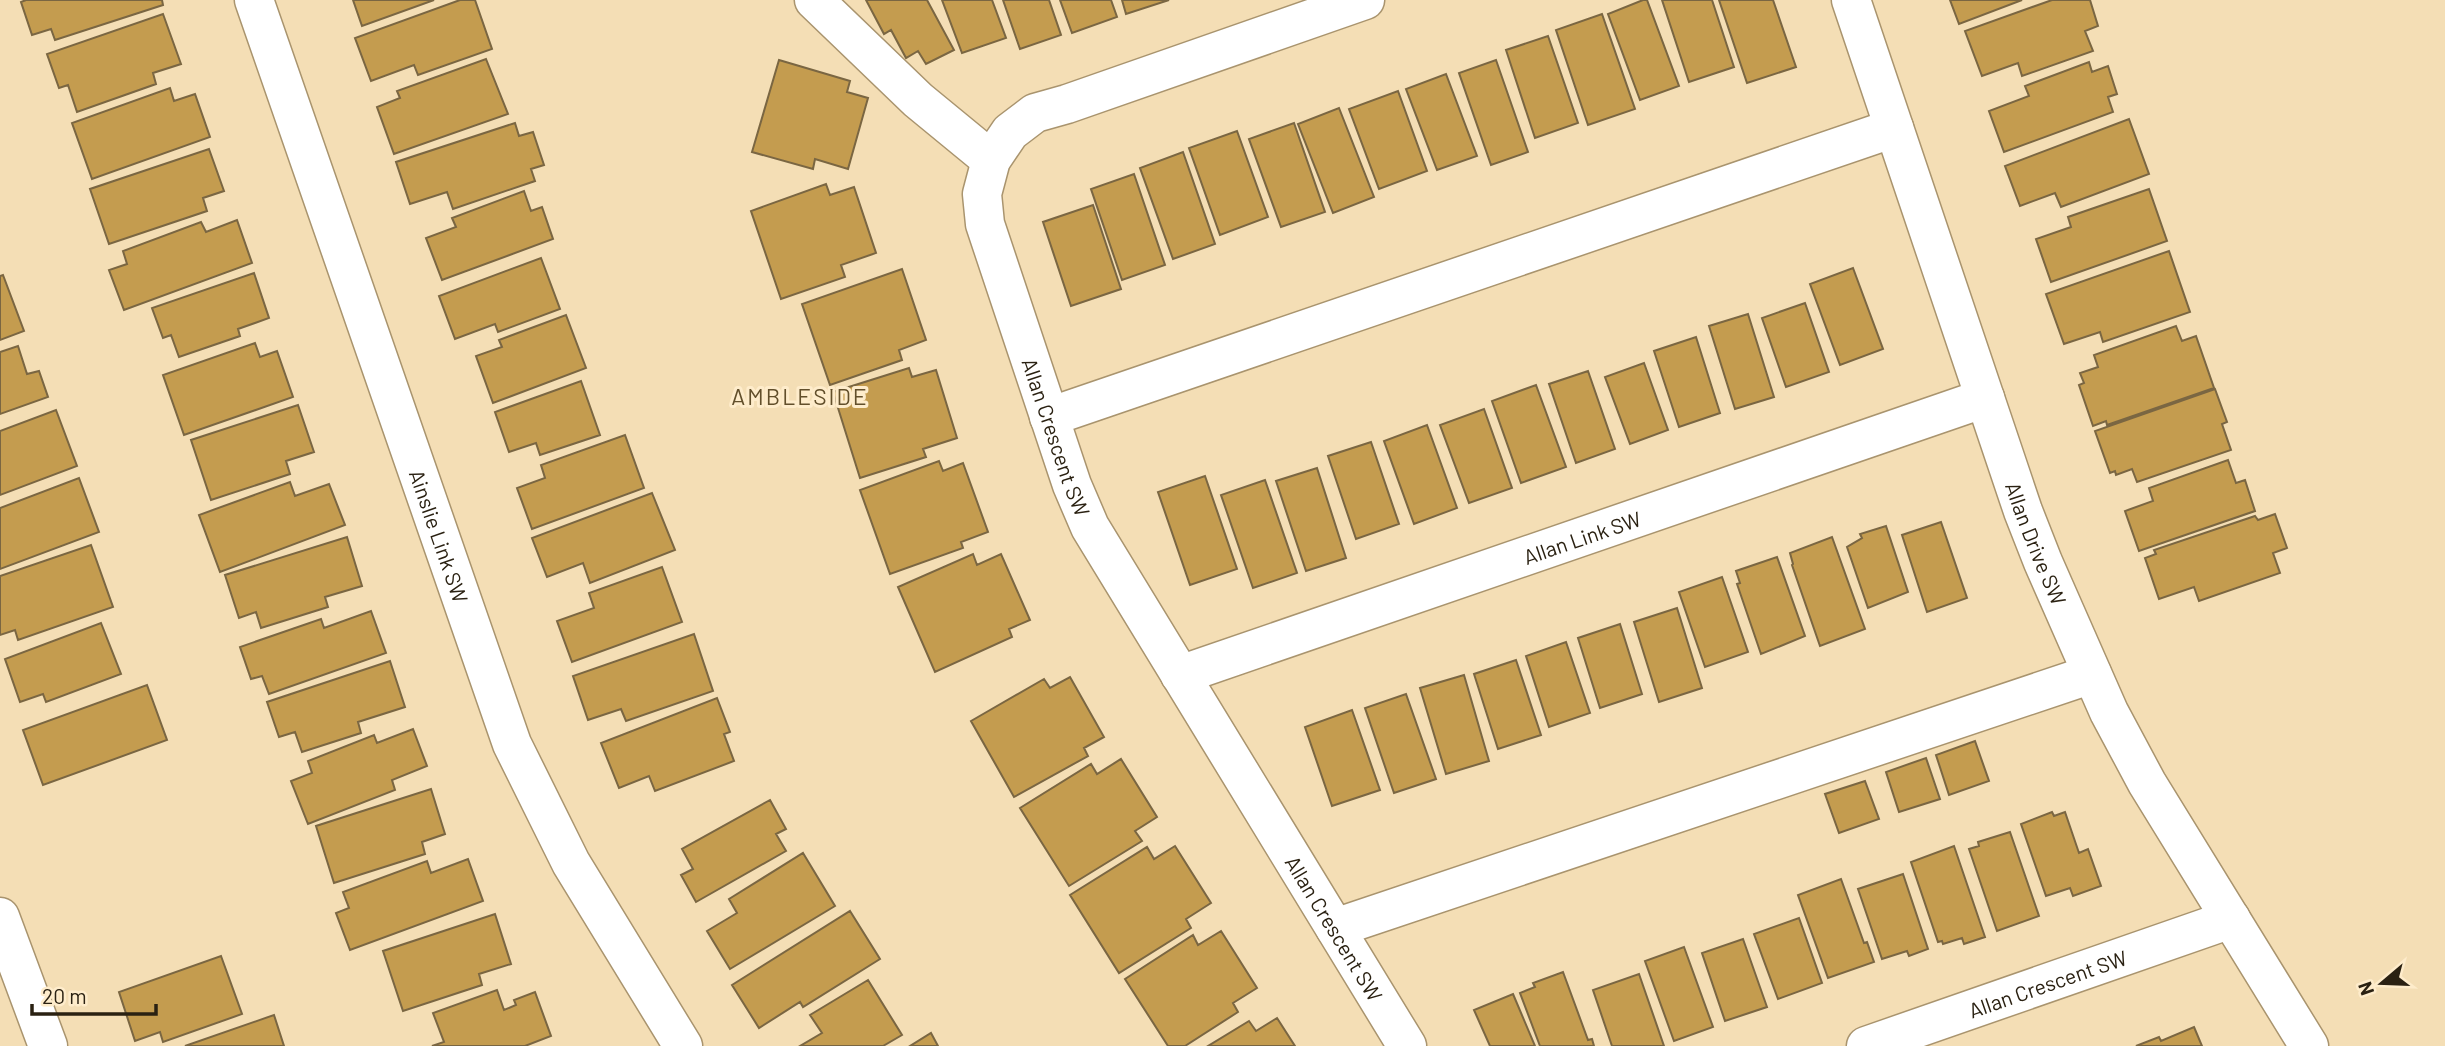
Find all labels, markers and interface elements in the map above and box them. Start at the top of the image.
street label: Allan Crescent SW [1018,354,1096,520]
district label: AMBLESIDE [731,382,869,410]
street label: Ainslie Link SW [405,466,474,605]
street label: Allan Drive SW [2001,478,2073,608]
street label: Allan Link SW [1520,505,1644,568]
street label: Allan Crescent SW [1281,851,1389,1005]
street label: Allan Crescent SW [1965,944,2130,1022]
north arrow [2347,948,2417,1018]
scale bar [32,972,156,1016]
text: N [2353,979,2378,998]
text: 20 m [42,983,87,1008]

